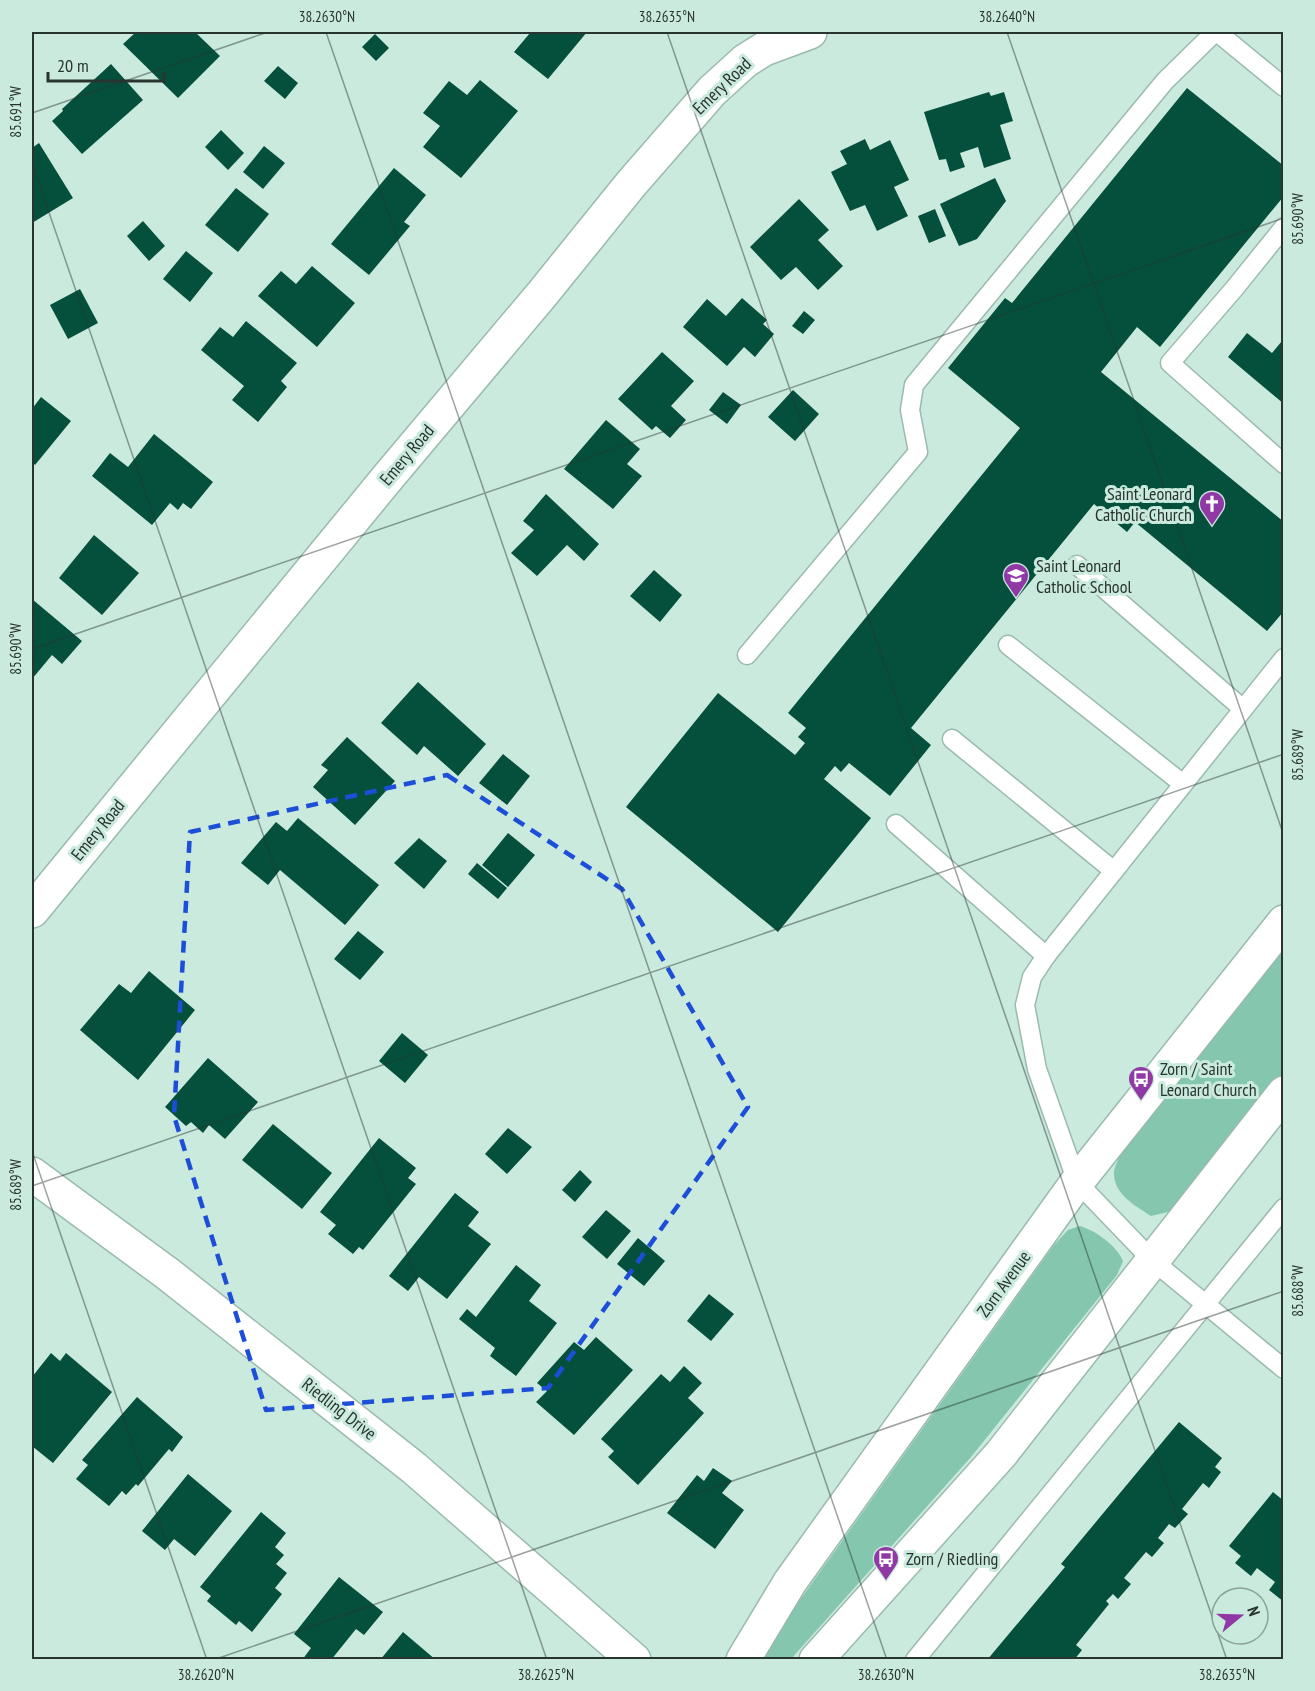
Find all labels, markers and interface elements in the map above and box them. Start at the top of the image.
text: 38.2630°N [299,7,355,26]
text: 38.2635°N [639,7,695,26]
text: 38.2640°N [979,7,1035,26]
scale bar [48,45,164,83]
street label: Emery Road [688,52,756,119]
text: 20 m [57,54,89,77]
text: 85.691°W [6,86,25,138]
text: 85.690°W [1288,193,1307,245]
street label: Emery Road [374,419,439,490]
place label: Saint Leonard Catholic Church [1095,482,1192,526]
church icon: Saint Leonard Catholic Church [1197,489,1227,527]
place label: Saint Leonard Catholic School [1036,554,1132,598]
school or university icon: Saint Leonard Catholic School [1001,561,1031,599]
text: 85.690°W [6,623,25,675]
text: 85.689°W [1288,729,1307,781]
street label: Emery Road [66,794,129,865]
place label: Zorn / Saint Leonard Church [1160,1057,1257,1101]
bus stop icon: Zorn / Saint Leonard Church [1126,1064,1156,1102]
text: 85.689°W [6,1159,25,1211]
street label: Zorn Avenue [972,1246,1035,1321]
text: 85.688°W [1288,1265,1307,1317]
street label: Riedling Drive [298,1372,381,1445]
bus stop icon: Zorn / Riedling [871,1544,901,1582]
place label: Zorn / Riedling [906,1547,998,1570]
north arrow [1210,1586,1270,1646]
text: N [1243,1604,1265,1618]
text: 38.2620°N [178,1665,234,1684]
text: 38.2625°N [518,1665,574,1684]
text: 38.2630°N [858,1665,914,1684]
text: 38.2635°N [1199,1665,1255,1684]

